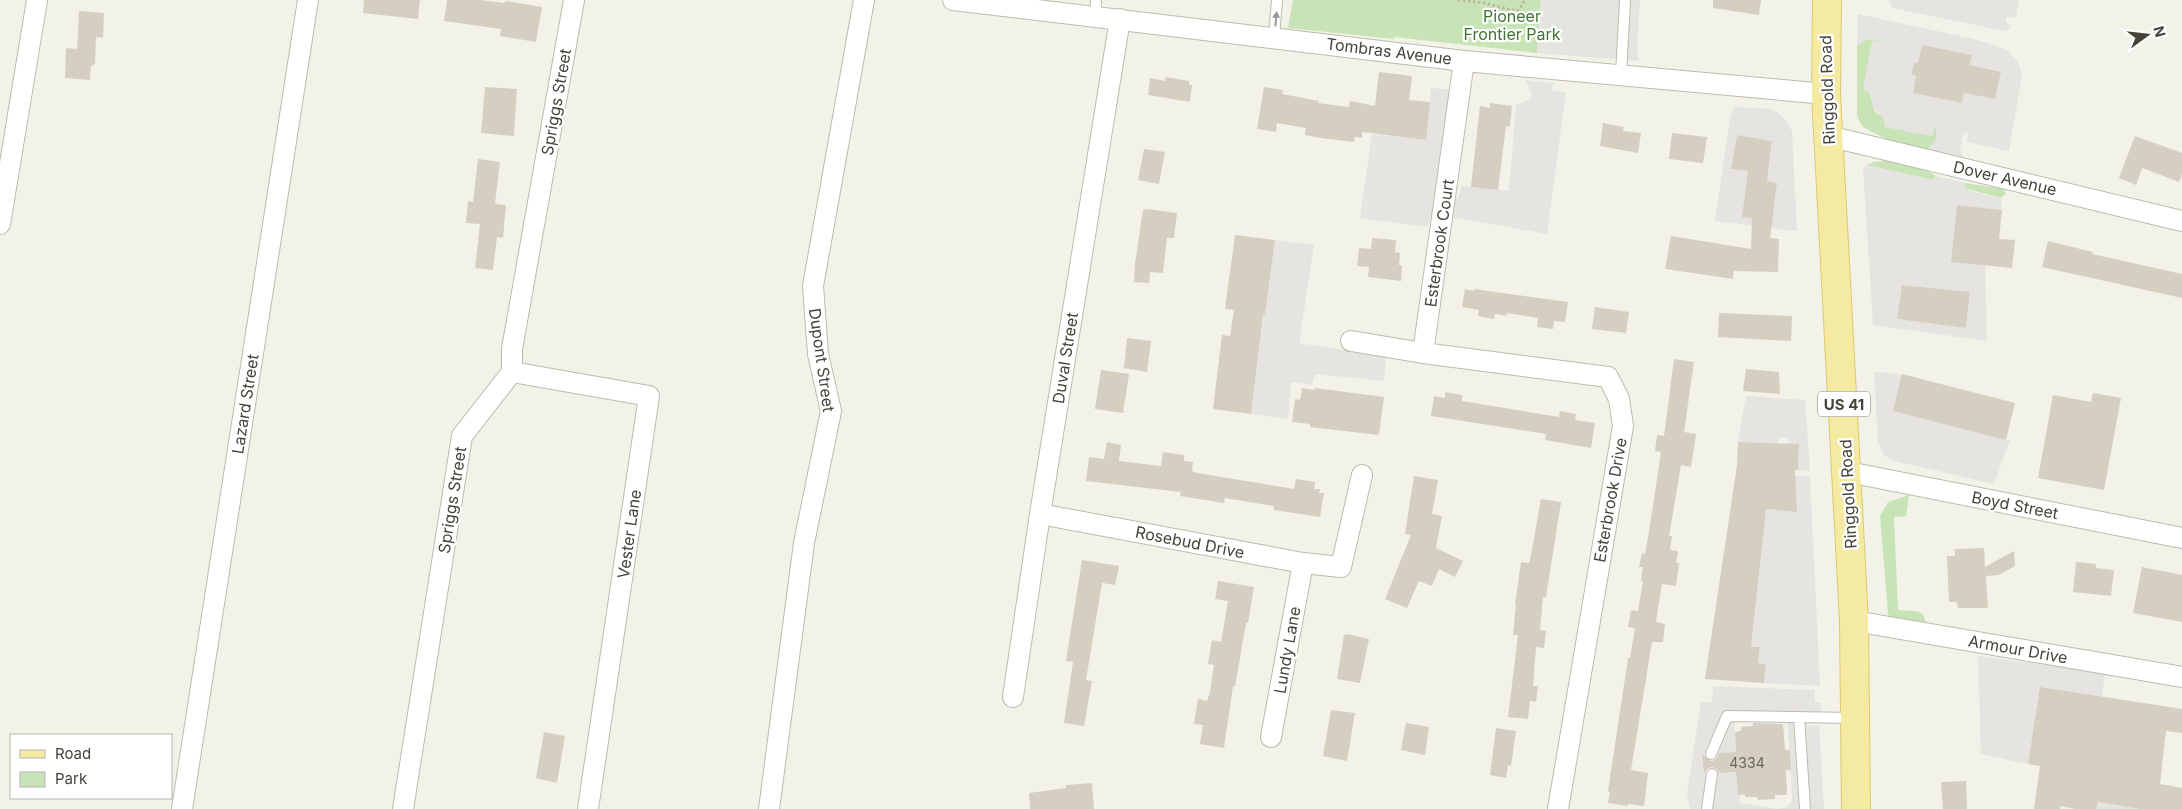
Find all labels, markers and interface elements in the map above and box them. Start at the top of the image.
park label: Pioneer Frontier Park [1464,6,1561,44]
one-way arrow [1272,10,1280,26]
north arrow [2122,10,2172,60]
text: N [2150,24,2170,39]
street label: Tombras Avenue [1325,33,1453,69]
street label: Ringgold Road [1815,35,1839,145]
street label: Spriggs Street [537,47,575,157]
street label: Dover Avenue [1951,156,2059,200]
street label: Esterbrook Court [1420,178,1458,308]
street label: Dupont Street [805,307,839,413]
street label: Duval Street [1048,311,1082,405]
street label: Lazard Street [227,353,263,455]
road number: US 41 [1818,392,1870,416]
street label: Esterbrook Drive [1589,436,1631,564]
street label: Ringgold Road [1835,439,1861,549]
street label: Spriggs Street [434,445,470,555]
street label: Boyd Street [1970,487,2060,523]
street label: Vester Lane [613,488,645,580]
street label: Rosebud Drive [1134,522,1246,562]
street label: Lundy Lane [1269,605,1305,695]
street label: Armour Drive [1967,630,2069,668]
legend [10,734,172,799]
text: Road [55,744,91,763]
house number: 4334 [1729,754,1765,771]
text: Park [55,769,88,788]

